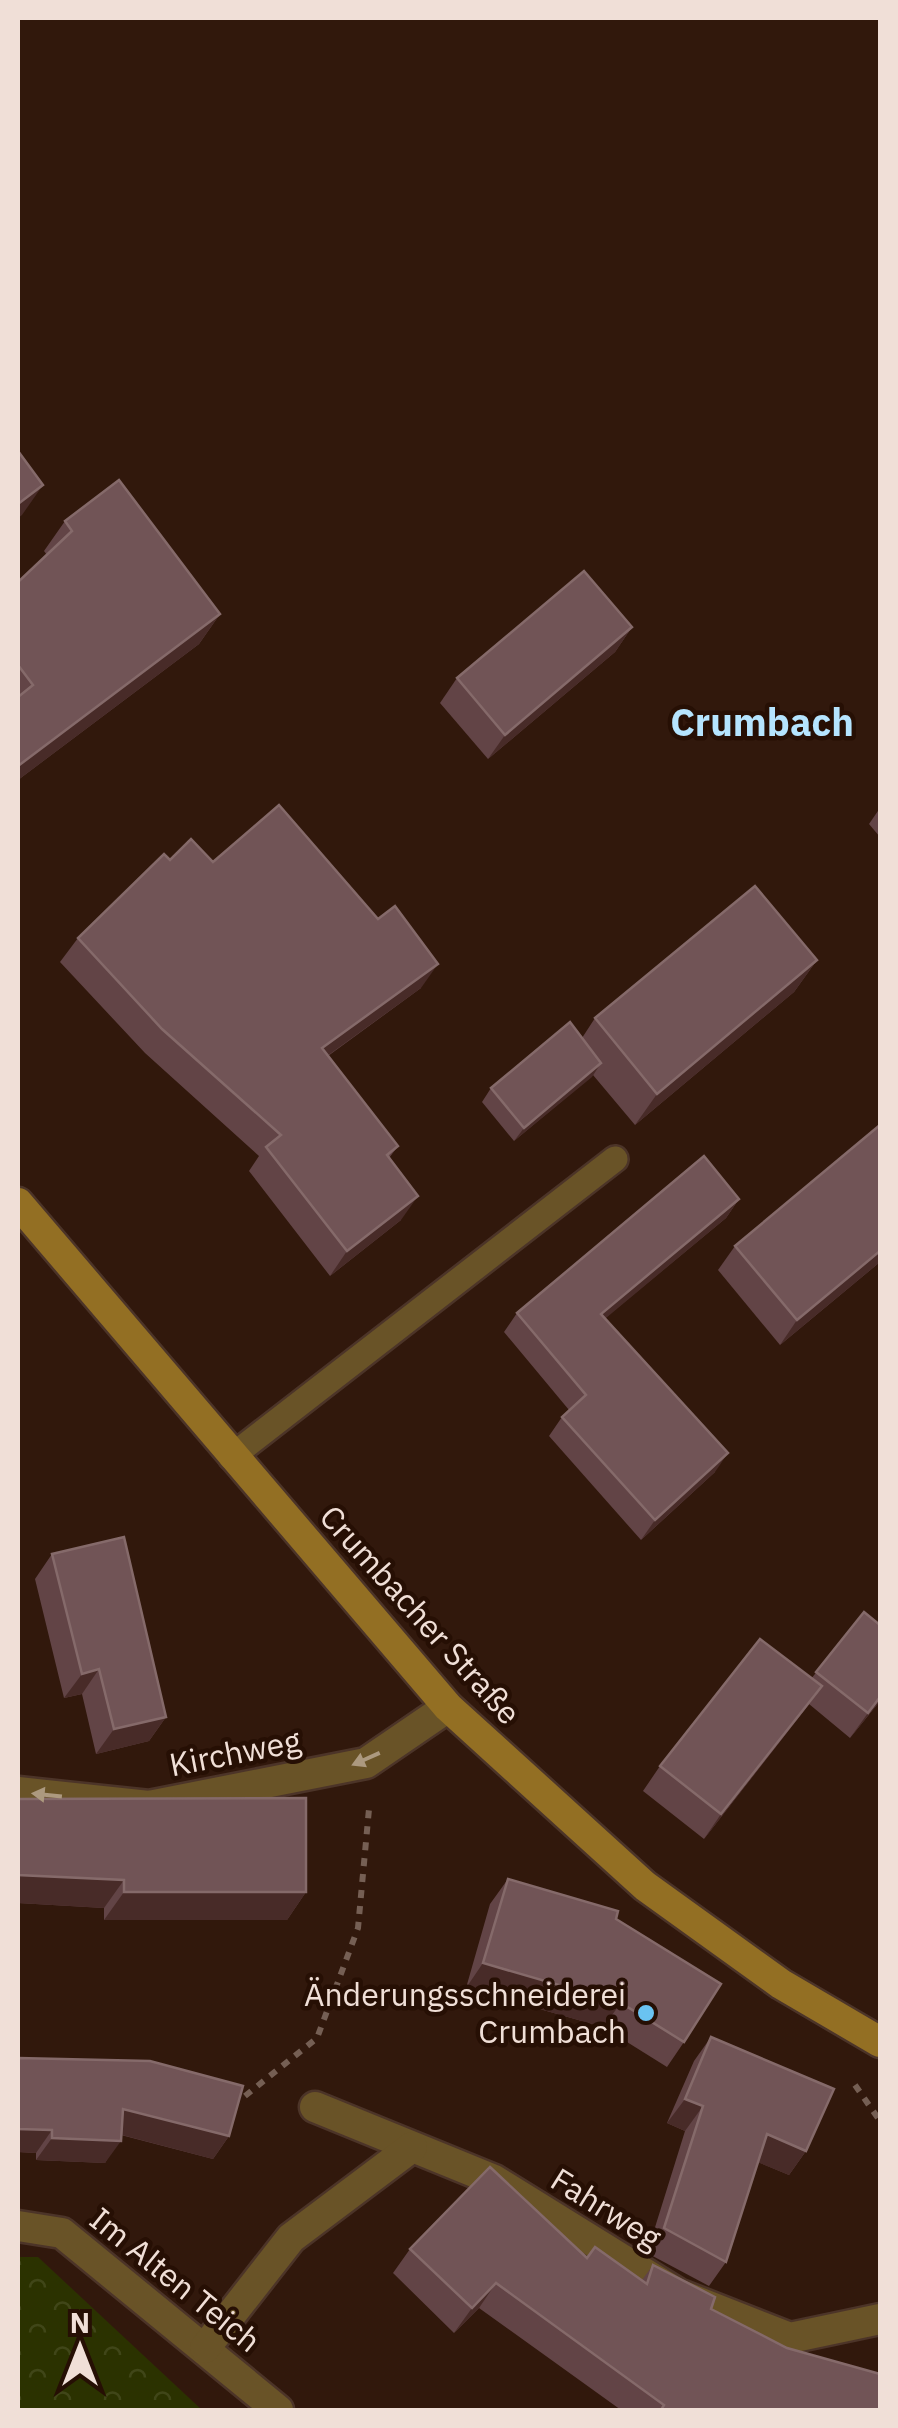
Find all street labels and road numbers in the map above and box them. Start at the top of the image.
street label: Crumbacher Straße [311,1496,530,1733]
street label: Kirchweg [166,1719,304,1785]
street label: Fahrweg [543,2158,670,2259]
street label: Im Alten Teich [82,2198,270,2361]

